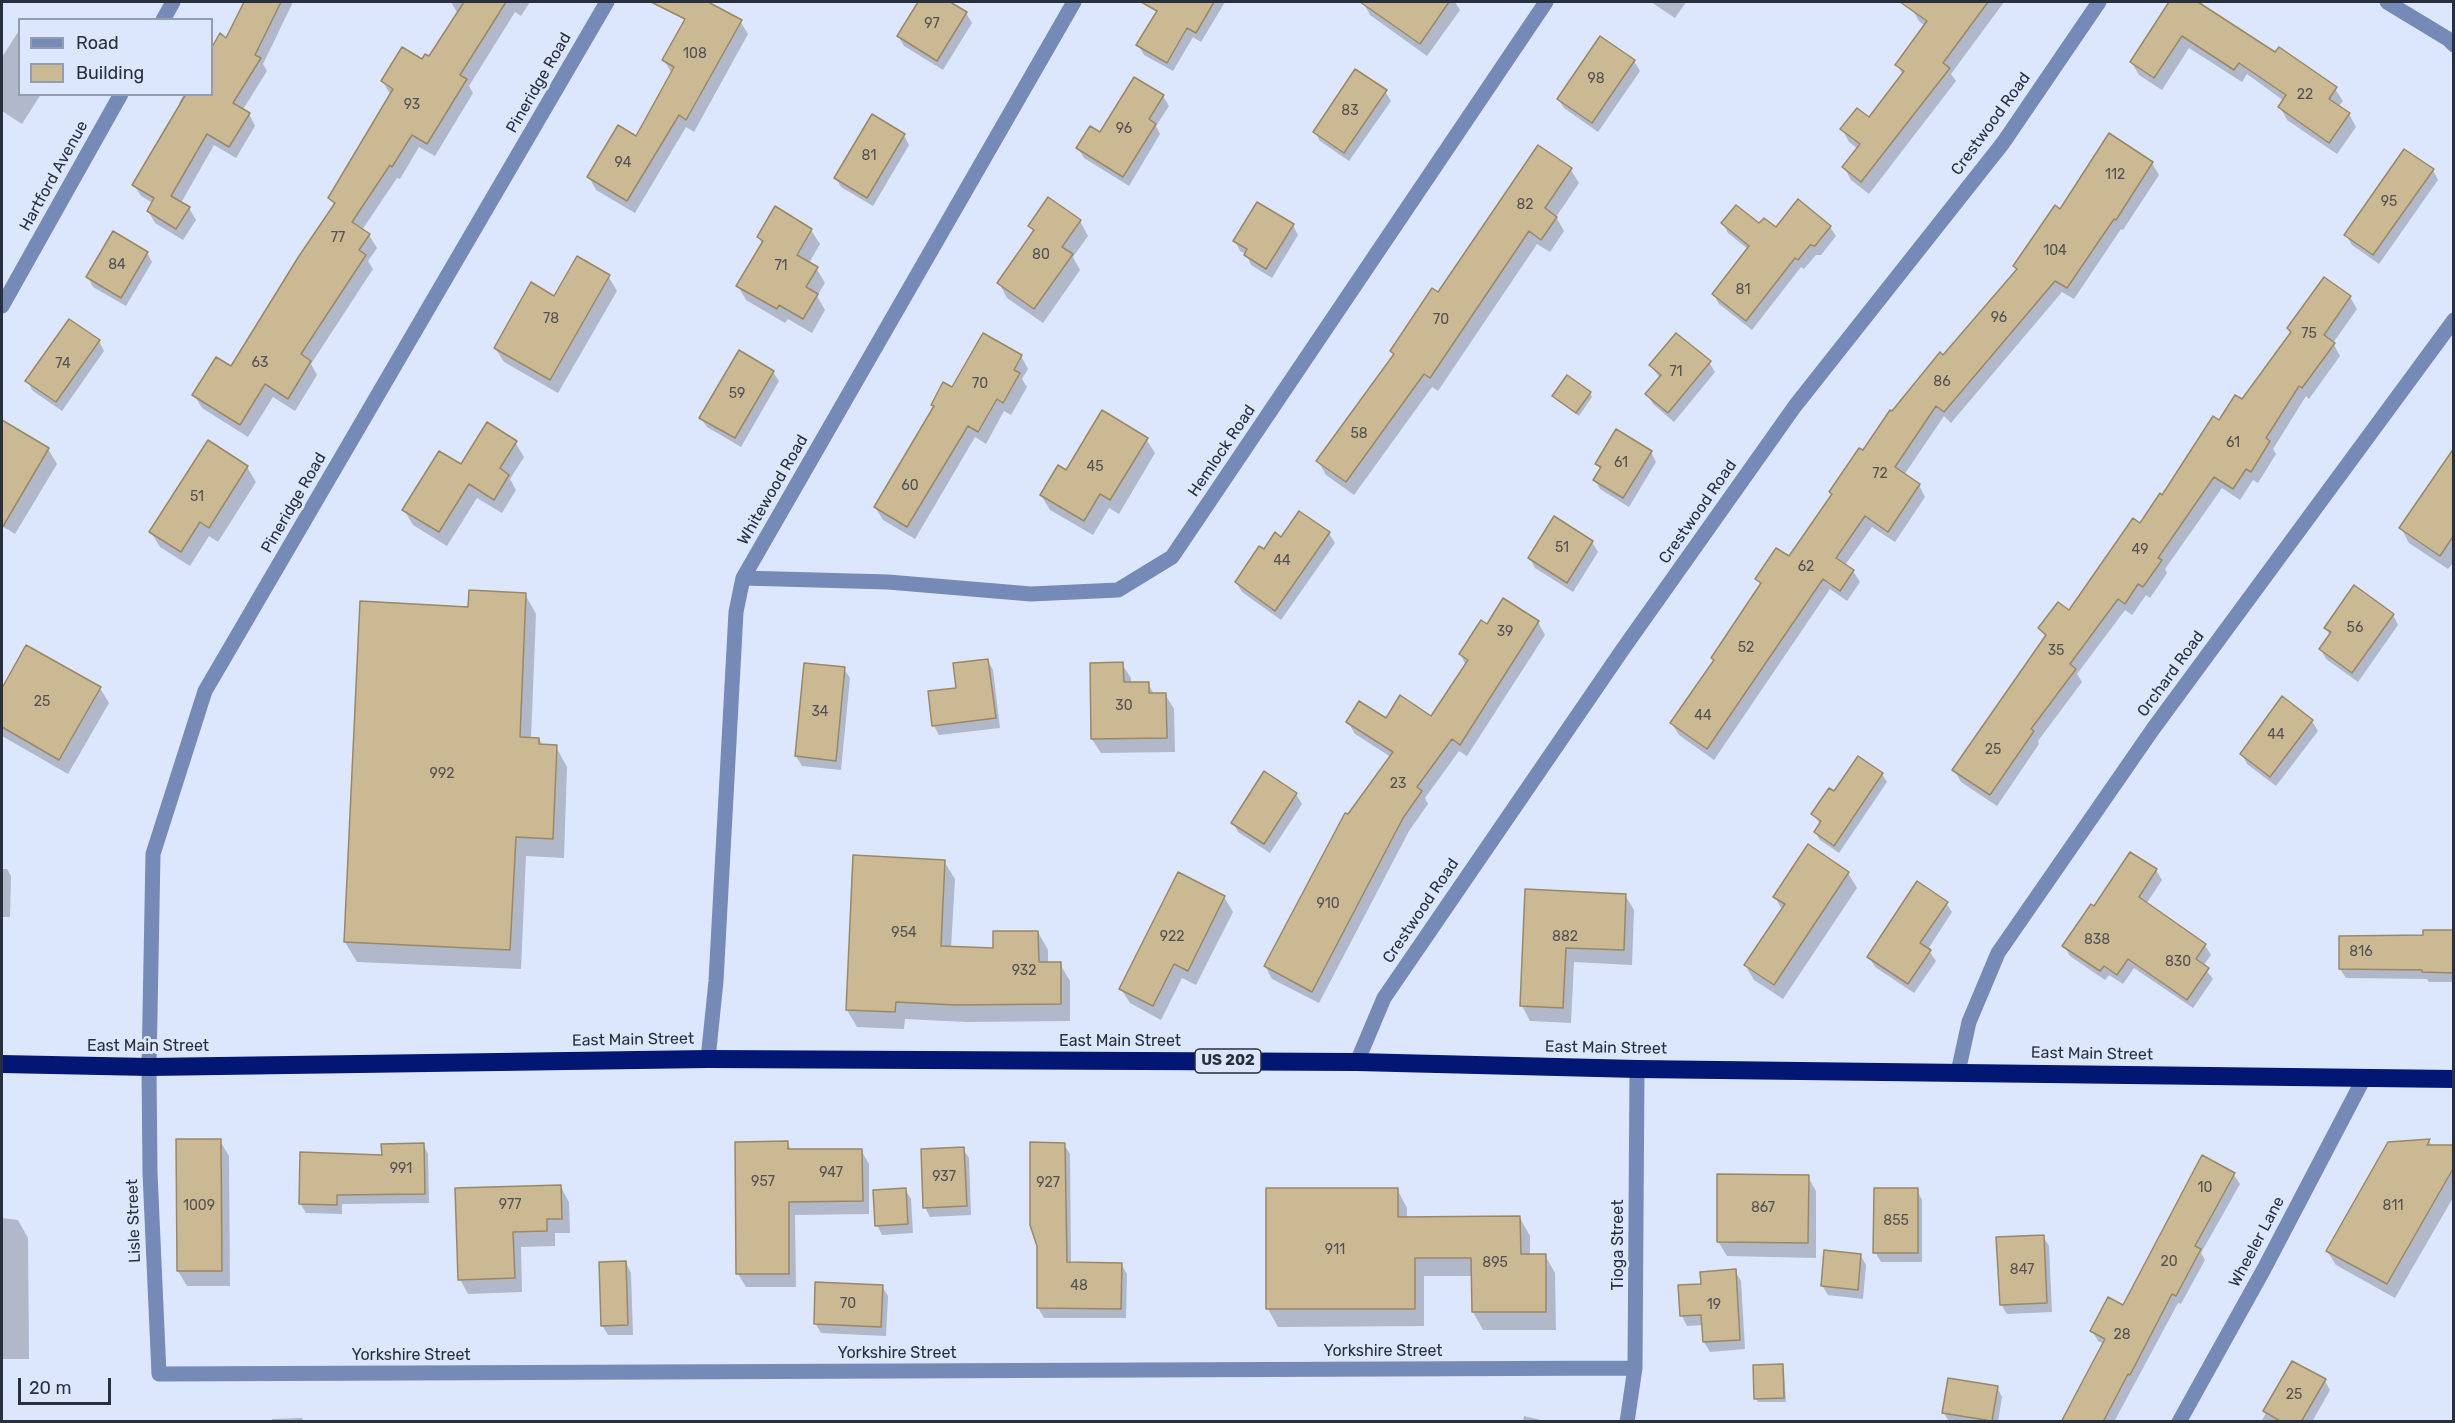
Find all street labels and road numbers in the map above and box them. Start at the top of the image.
street label: Pineridge Road [503,29,575,137]
street label: Crestwood Road [1947,69,2035,179]
street label: Hartford Avenue [16,117,92,235]
street label: Hemlock Road [1184,401,1260,501]
street label: Whitewood Road [734,432,812,548]
street label: Pineridge Road [258,449,330,557]
street label: Crestwood Road [1655,456,1741,568]
street label: Orchard Road [2133,627,2209,721]
street label: Crestwood Road [1379,855,1463,967]
street label: East Main Street [572,1029,694,1051]
street label: East Main Street [1059,1031,1181,1051]
street label: East Main Street [87,1036,209,1056]
street label: East Main Street [1545,1037,1667,1059]
street label: East Main Street [2031,1043,2153,1065]
road number: US 202 [1195,1049,1261,1073]
street label: Lisle Street [123,1179,145,1263]
street label: Wheeler Lane [2225,1193,2289,1291]
street label: Tioga Street [1608,1200,1628,1290]
street label: Yorkshire Street [1323,1341,1443,1361]
street label: Yorkshire Street [837,1343,957,1363]
street label: Yorkshire Street [351,1345,471,1365]

